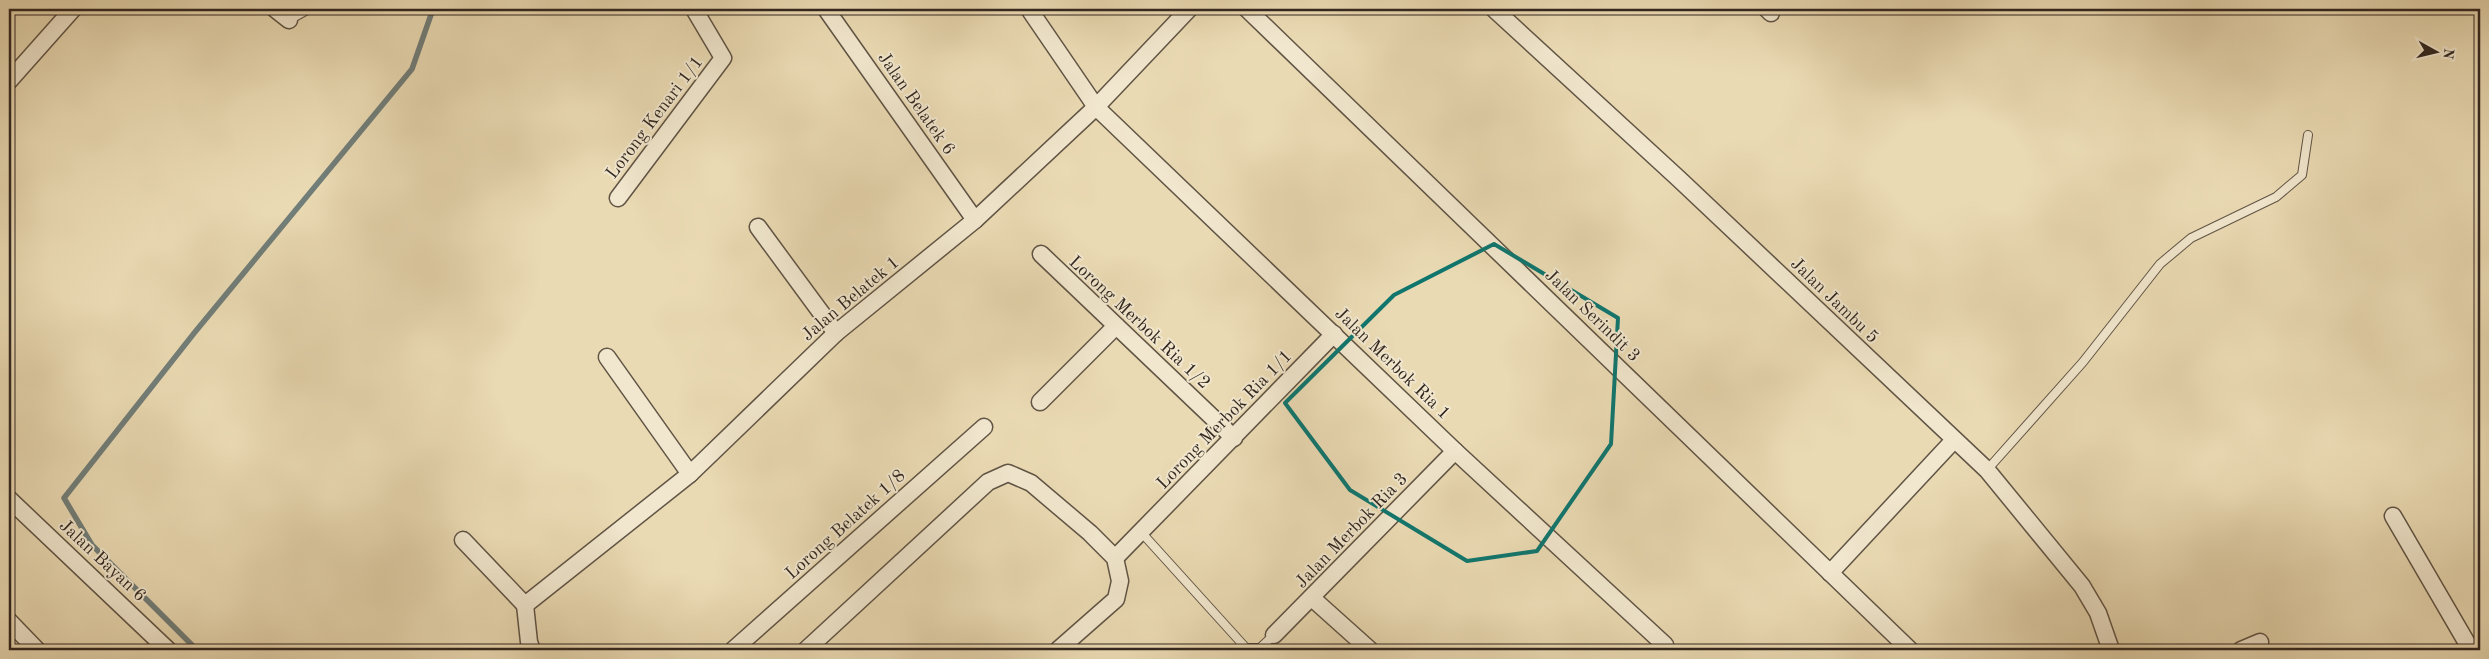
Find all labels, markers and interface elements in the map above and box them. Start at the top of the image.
north arrow [2412,28,2462,78]
text: N [2440,47,2456,60]
street label: Jalan Belatek 6 [874,49,958,158]
street label: Lorong Kenari 1/1 [603,53,707,182]
street label: Jalan Belatek 1 [799,253,903,345]
street label: Lorong Merbok Ria 1/2 [1065,253,1213,393]
street label: Jalan Jambu 5 [1787,255,1882,347]
street label: Jalan Serindit 3 [1541,266,1643,365]
street label: Jalan Merbok Ria 1 [1331,304,1453,423]
street label: Lorong Merbok Ria 1/1 [1154,347,1296,493]
street label: Lorong Belatek 1/8 [782,466,909,583]
street label: Jalan Merbok Ria 3 [1292,470,1411,592]
street label: Jalan Bayan 6 [56,516,149,605]

